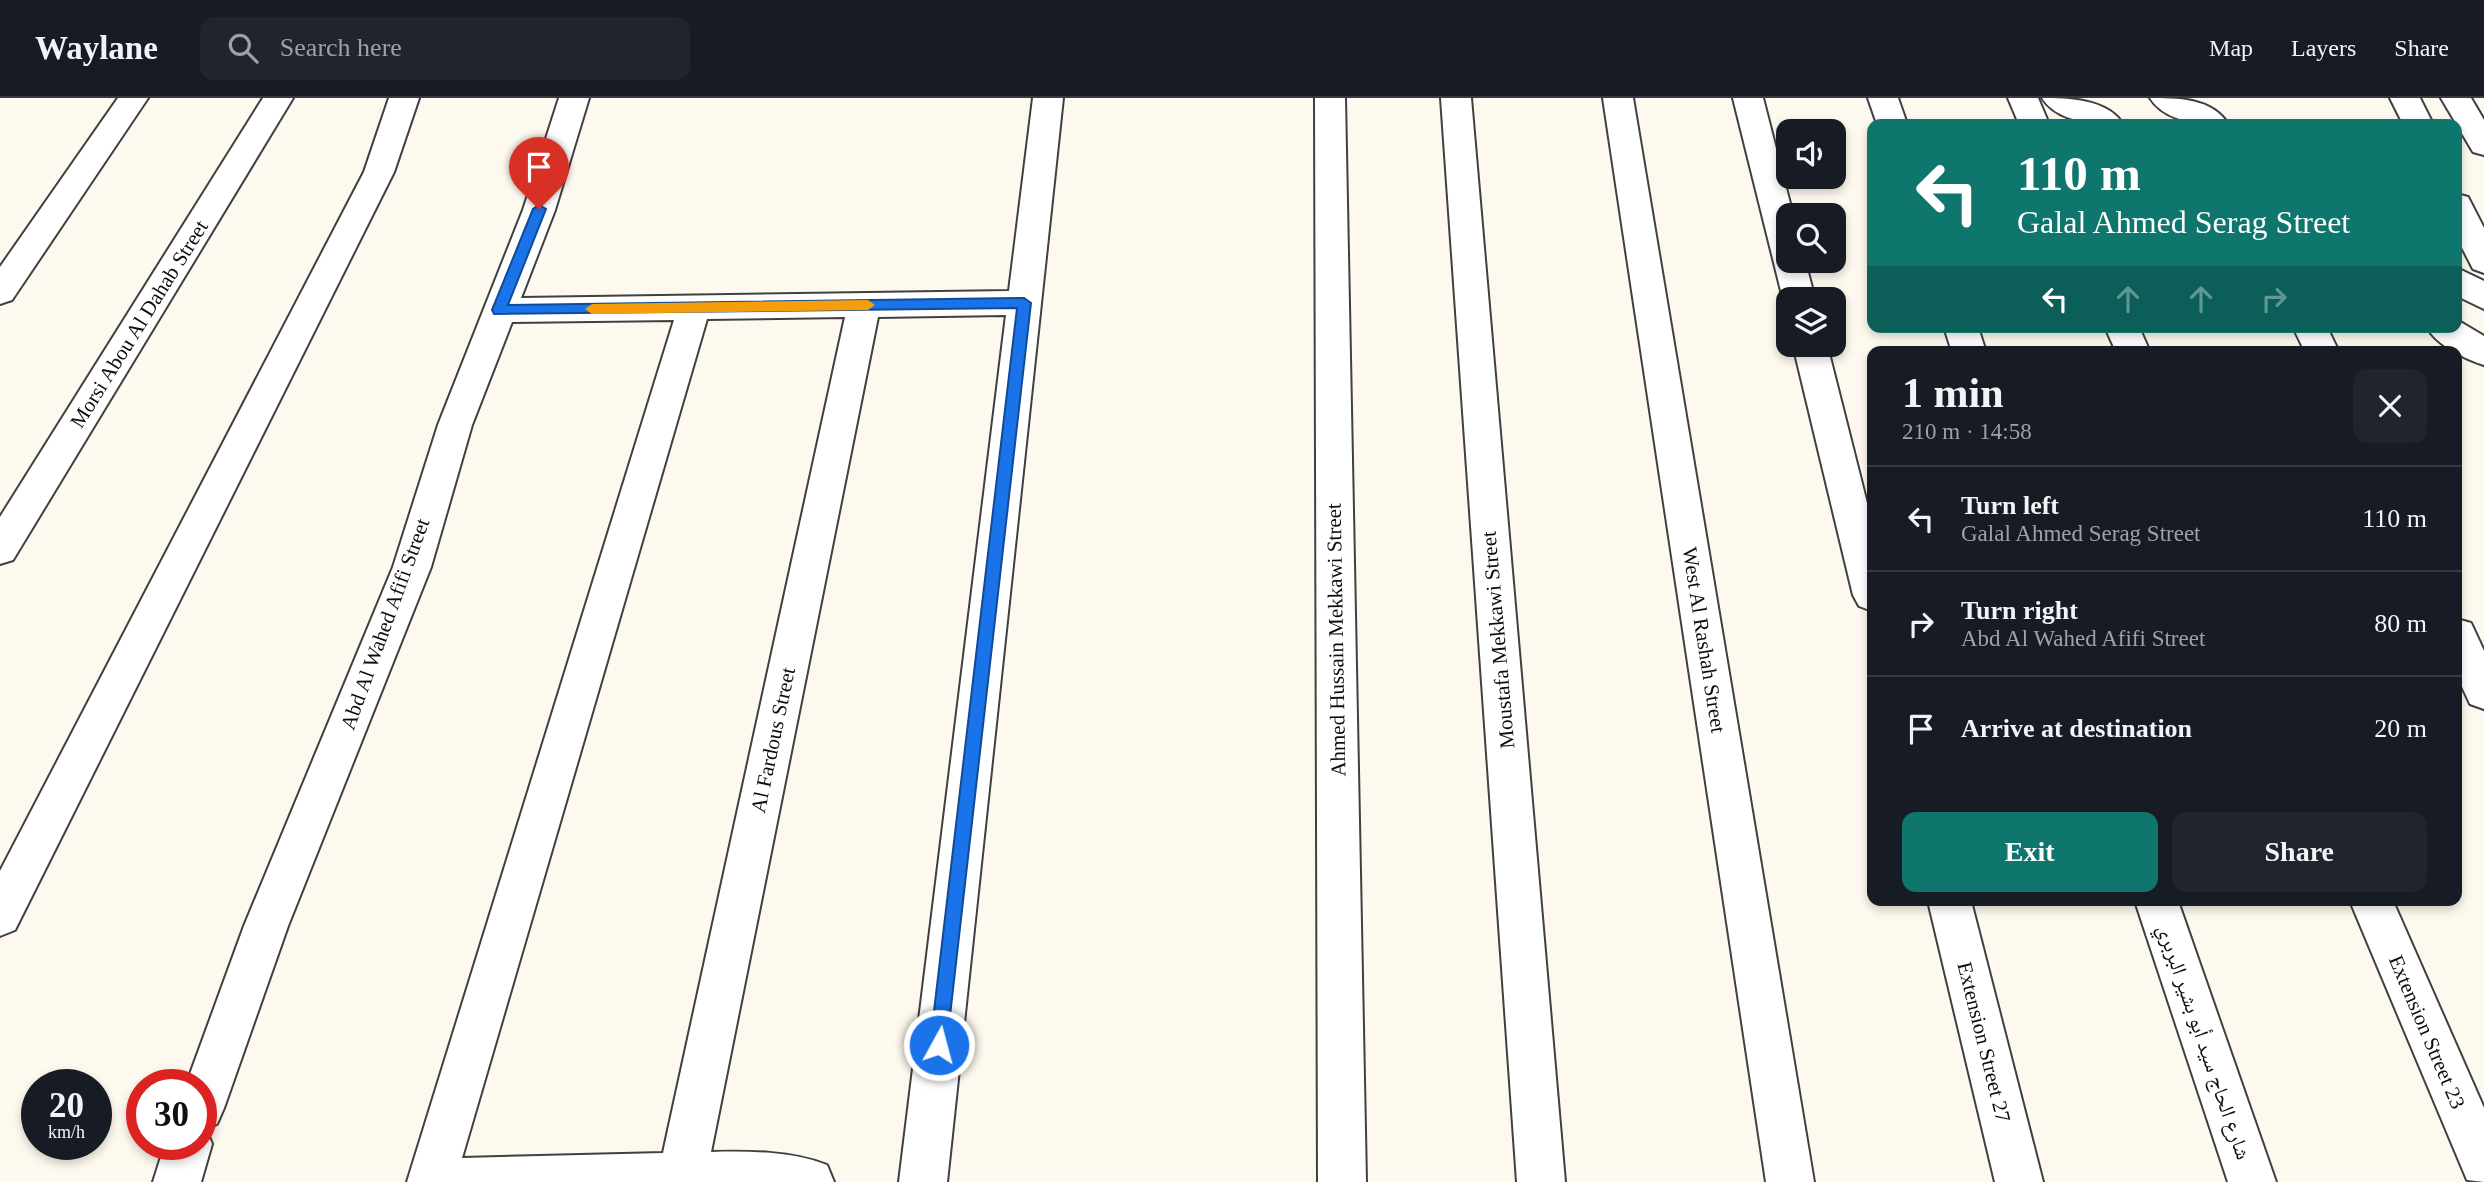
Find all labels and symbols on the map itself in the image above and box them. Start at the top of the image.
pin [509,137,569,209]
street label: Morsi Abou Al Dahab Street [65,216,213,432]
street label: Ahmed Hussain Mekkawi Street [1322,503,1350,777]
street label: Abd Al Wahed Afifi Street [336,515,434,733]
street label: Moustafa Mekkawi Street [1477,530,1519,750]
street label: West Al Rashah Street [1677,545,1731,735]
street label: Al Fardous Street [746,665,800,815]
street label: شارع الحاج سيد أبو بشير البربري [2148,921,2256,1164]
street label: Extension Street 23 [2384,952,2470,1112]
street label: Extension Street 27 [1952,959,2016,1125]
position arrow [902,1008,976,1082]
speed limit sign: 30 [126,1069,217,1160]

